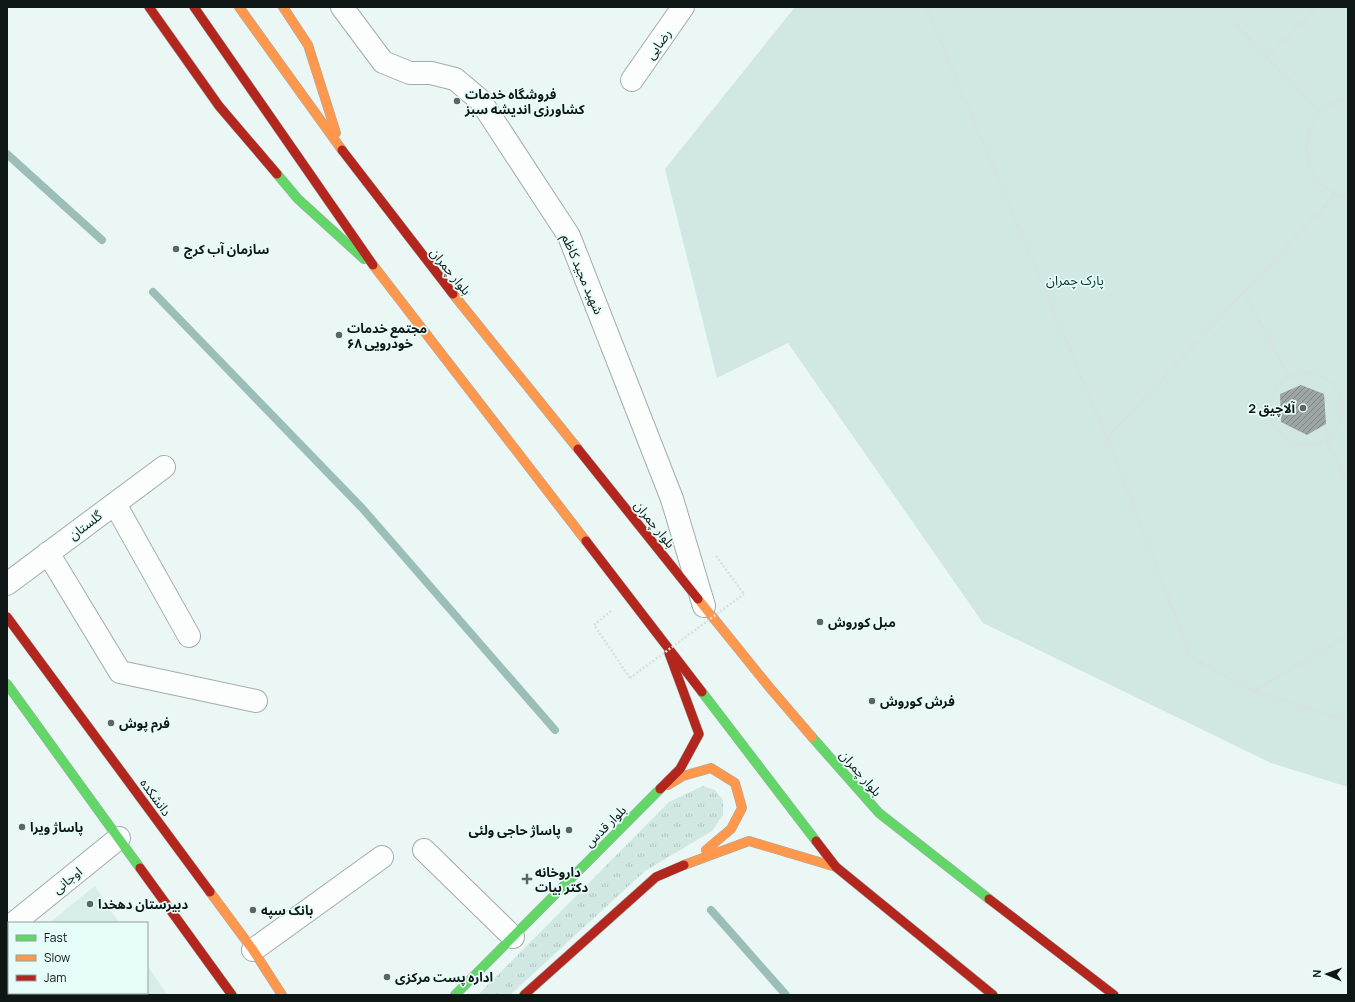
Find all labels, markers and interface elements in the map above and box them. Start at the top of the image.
street label: رضایی [641,25,675,63]
place label: فروشگاه خدمات کشاورزی اندیشه سبز [464,85,585,118]
marker: فروشگاه خدمات کشاورزی اندیشه سبز [452,96,462,106]
street label: شهید مجید کاظم [556,231,608,318]
place label: سازمان آب کرج [184,240,269,259]
marker: سازمان آب کرج [171,244,181,254]
street label: بلوار چمران [426,244,476,299]
park label: پارک چمران [1046,271,1104,290]
place label: مجتمع خدمات خودرویی ۶۸ [347,319,427,352]
marker: مجتمع خدمات خودرویی ۶۸ [334,330,344,340]
place label: آلاچیق 2 [1248,399,1296,417]
marker: آلاچیق 2 [1298,403,1308,413]
street label: بلوار چمران [630,497,680,552]
street label: گلستان [64,506,106,544]
place label: مبل کوروش [828,613,896,631]
marker: مبل کوروش [815,617,825,627]
place label: فرش کوروش [880,692,955,710]
marker: فرش کوروش [867,696,877,706]
place label: فرم پوش [119,714,170,733]
marker: فرم پوش [106,718,116,728]
street label: بلوار چمران [835,746,886,801]
street label: دانشکده [136,774,176,820]
street label: بلوار قدس [580,801,630,851]
place label: پاساژ ویرا [30,818,83,836]
place label: پاساژ حاجی ولئی [469,821,561,839]
marker: پاساژ ویرا [17,822,27,832]
marker: پاساژ حاجی ولئی [564,825,574,835]
street label: اوجانی [48,862,86,898]
place label: داروخانه دکتر بیات [535,863,589,896]
marker: داروخانه دکتر بیات [522,874,532,884]
place label: دبیرستان دهخدا [98,895,188,913]
marker: دبیرستان دهخدا [85,899,95,909]
place label: بانک سپه [261,901,313,919]
marker: بانک سپه [248,905,258,915]
legend [8,922,148,994]
text: Fast [44,929,68,946]
text: Slow [44,949,70,966]
north arrow [1307,954,1347,994]
place label: اداره پست مرکزی [395,968,493,986]
text: Jam [44,969,66,986]
text: N [1309,969,1324,978]
marker: اداره پست مرکزی [382,972,392,982]

